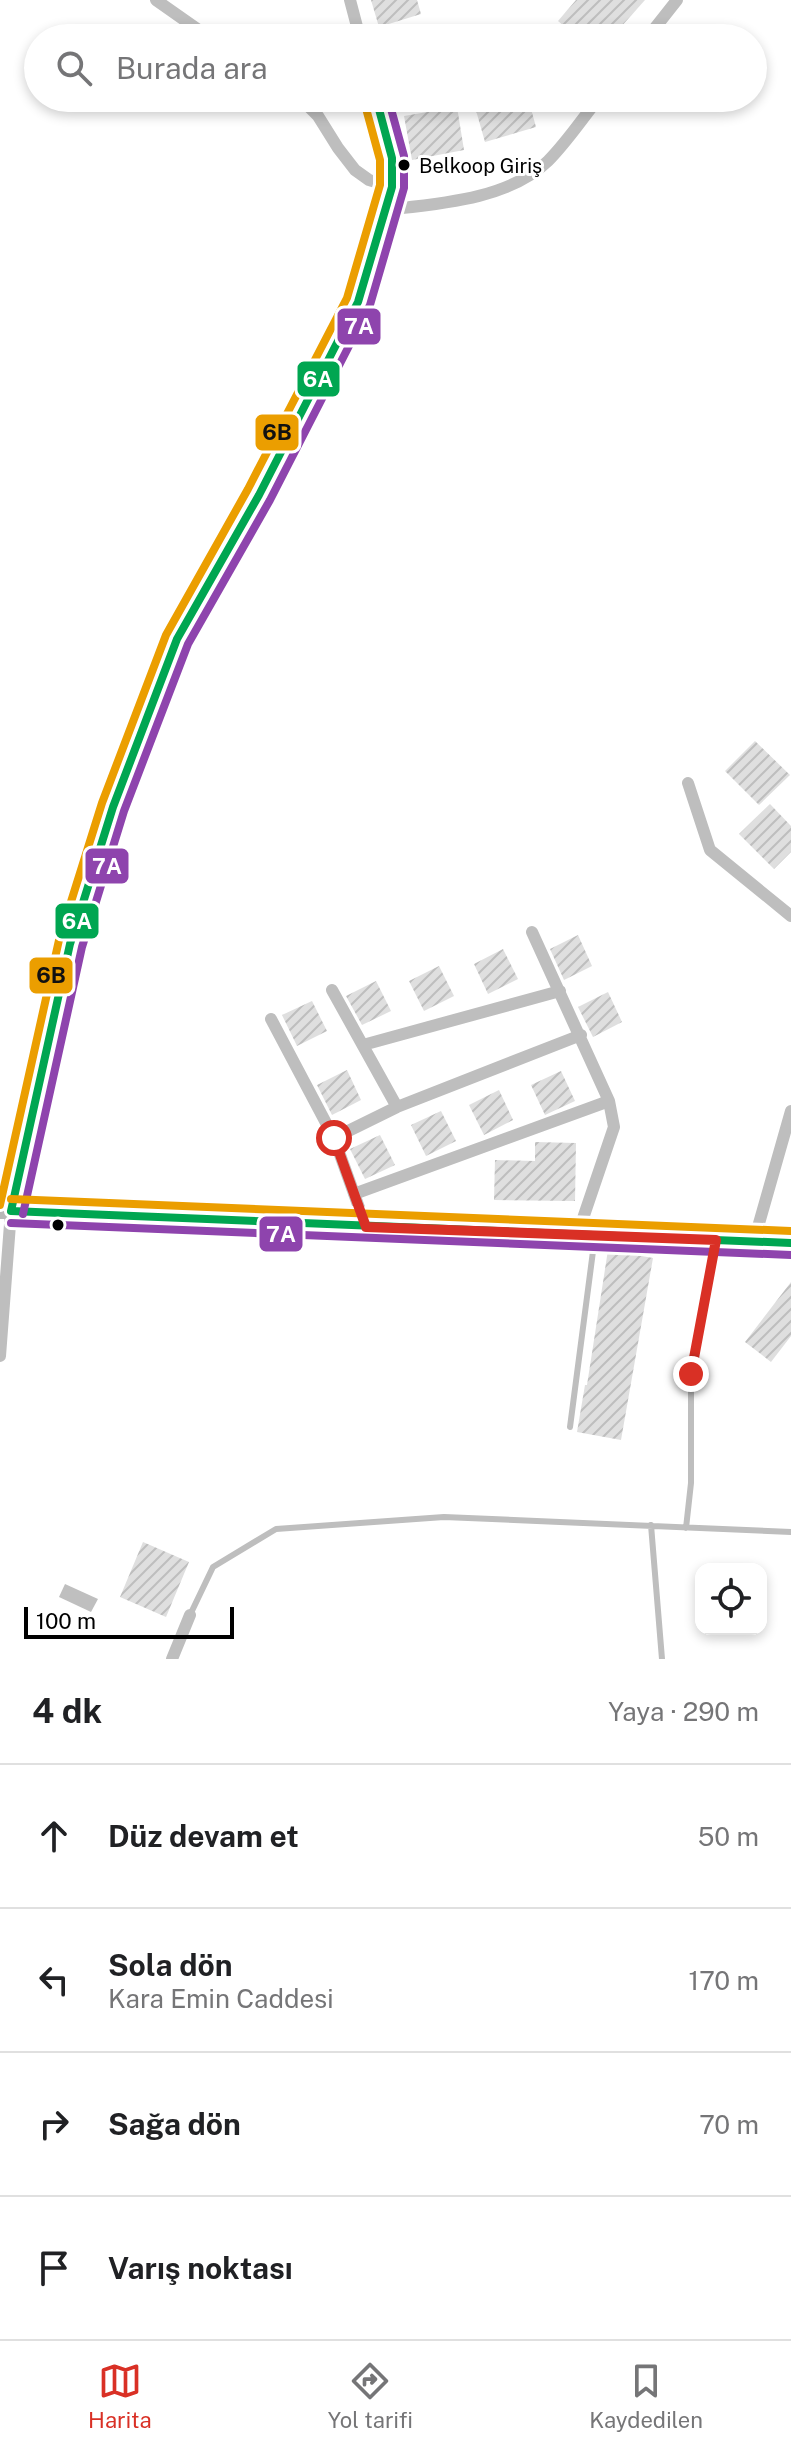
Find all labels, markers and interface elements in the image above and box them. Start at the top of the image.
search box [24,24,767,112]
icon: search [52,46,96,90]
text: Burada ara [116,50,268,86]
place label: Belkoop Giriş [419,154,542,178]
marker: Belkoop Giriş [396,157,412,173]
line badge: 7A [336,307,382,346]
text: 7A [344,313,374,339]
line badge: 6A [296,360,341,398]
text: 6A [303,366,333,392]
line badge: 6B [254,413,300,452]
text: 6B [262,419,292,445]
line badge: 7A [84,847,130,885]
text: 7A [92,853,122,879]
line badge: 6A [54,902,100,940]
text: 6A [62,908,92,934]
line badge: 6B [28,956,74,995]
text: 6B [36,962,66,988]
route start [316,1120,352,1156]
line badge: 7A [258,1215,304,1253]
unlabelled marker [50,1217,66,1233]
text: 7A [266,1221,296,1247]
route end [673,1356,709,1392]
map controls [695,1563,767,1635]
button: locate [695,1563,767,1635]
scale bar [24,1603,234,1639]
text: 100 m [36,1608,96,1634]
text: 4 dk [32,1691,102,1731]
text: Yaya · 290 m [608,1696,759,1727]
icon: ahead [32,1814,76,1858]
text: Düz devam et [108,1818,299,1854]
text: 50 m [698,1821,759,1852]
text: Sola dön [108,1947,232,1983]
icon: left [32,1958,76,2002]
text: 170 m [689,1965,759,1996]
text: Kara Emin Caddesi [108,1983,334,2014]
icon: right [32,2102,76,2146]
text: Sağa dön [108,2106,241,2142]
text: 70 m [699,2109,759,2140]
icon: arrive [32,2246,76,2290]
text: Varış noktası [108,2250,293,2286]
tab: Harita [88,2359,152,2433]
tab: Yol tarifi [328,2359,413,2433]
tab: Kaydedilen [589,2359,703,2433]

